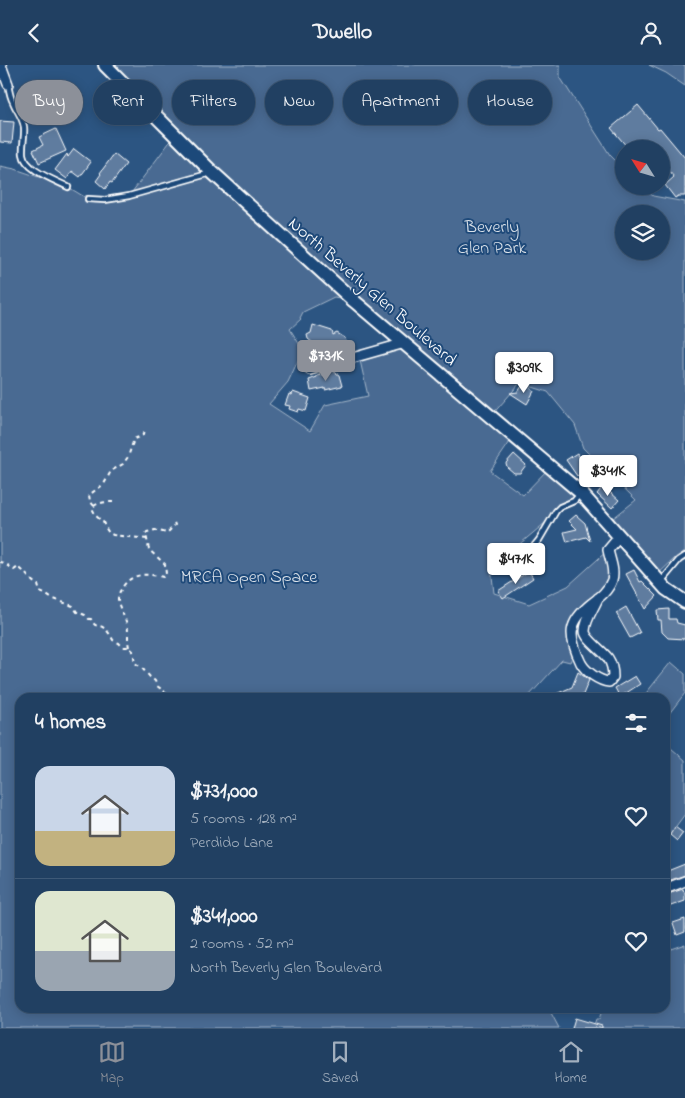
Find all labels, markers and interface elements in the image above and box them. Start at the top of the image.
text: Dwello [313,17,372,49]
icon: back [20,19,48,47]
icon: person [637,19,665,47]
chip: Buy [15,80,83,125]
chip: Rent [93,80,162,125]
chip: Filters [172,80,255,125]
chip: New [265,80,333,125]
chip: Apartment [343,80,458,125]
chip: House [468,80,552,125]
north arrow [615,140,670,195]
map controls [615,140,670,260]
button: layers [615,205,670,260]
street label: North Beverly Glen Boulevard [282,212,462,373]
park label: Beverly Glen Park [458,215,526,262]
pin: $731K [291,339,361,382]
text: $731K [308,344,344,368]
pin: $309K [489,351,559,394]
text: $309K [506,356,542,380]
pin: $341K [573,455,643,497]
text: $341K [590,459,626,483]
pin: $471K [481,543,551,585]
text: $471K [498,547,534,571]
park label: MRCA Open Space [181,565,318,591]
text: 4 homes [35,708,106,738]
icon: filters [622,709,650,737]
text: $731,000 [190,777,258,807]
icon: home [75,786,135,846]
icon: heart [622,802,650,830]
text: 5 rooms · 128 m² [190,807,297,831]
text: Perdido Lane [190,831,273,855]
text: $341,000 [190,902,258,932]
icon: home [75,911,135,971]
icon: heart [622,927,650,955]
text: 2 rooms · 52 m² [190,932,294,956]
text: North Beverly Glen Boulevard [190,956,382,980]
tab: Map [98,1038,126,1089]
tab: Saved [322,1038,358,1089]
tab: Home [554,1038,587,1089]

